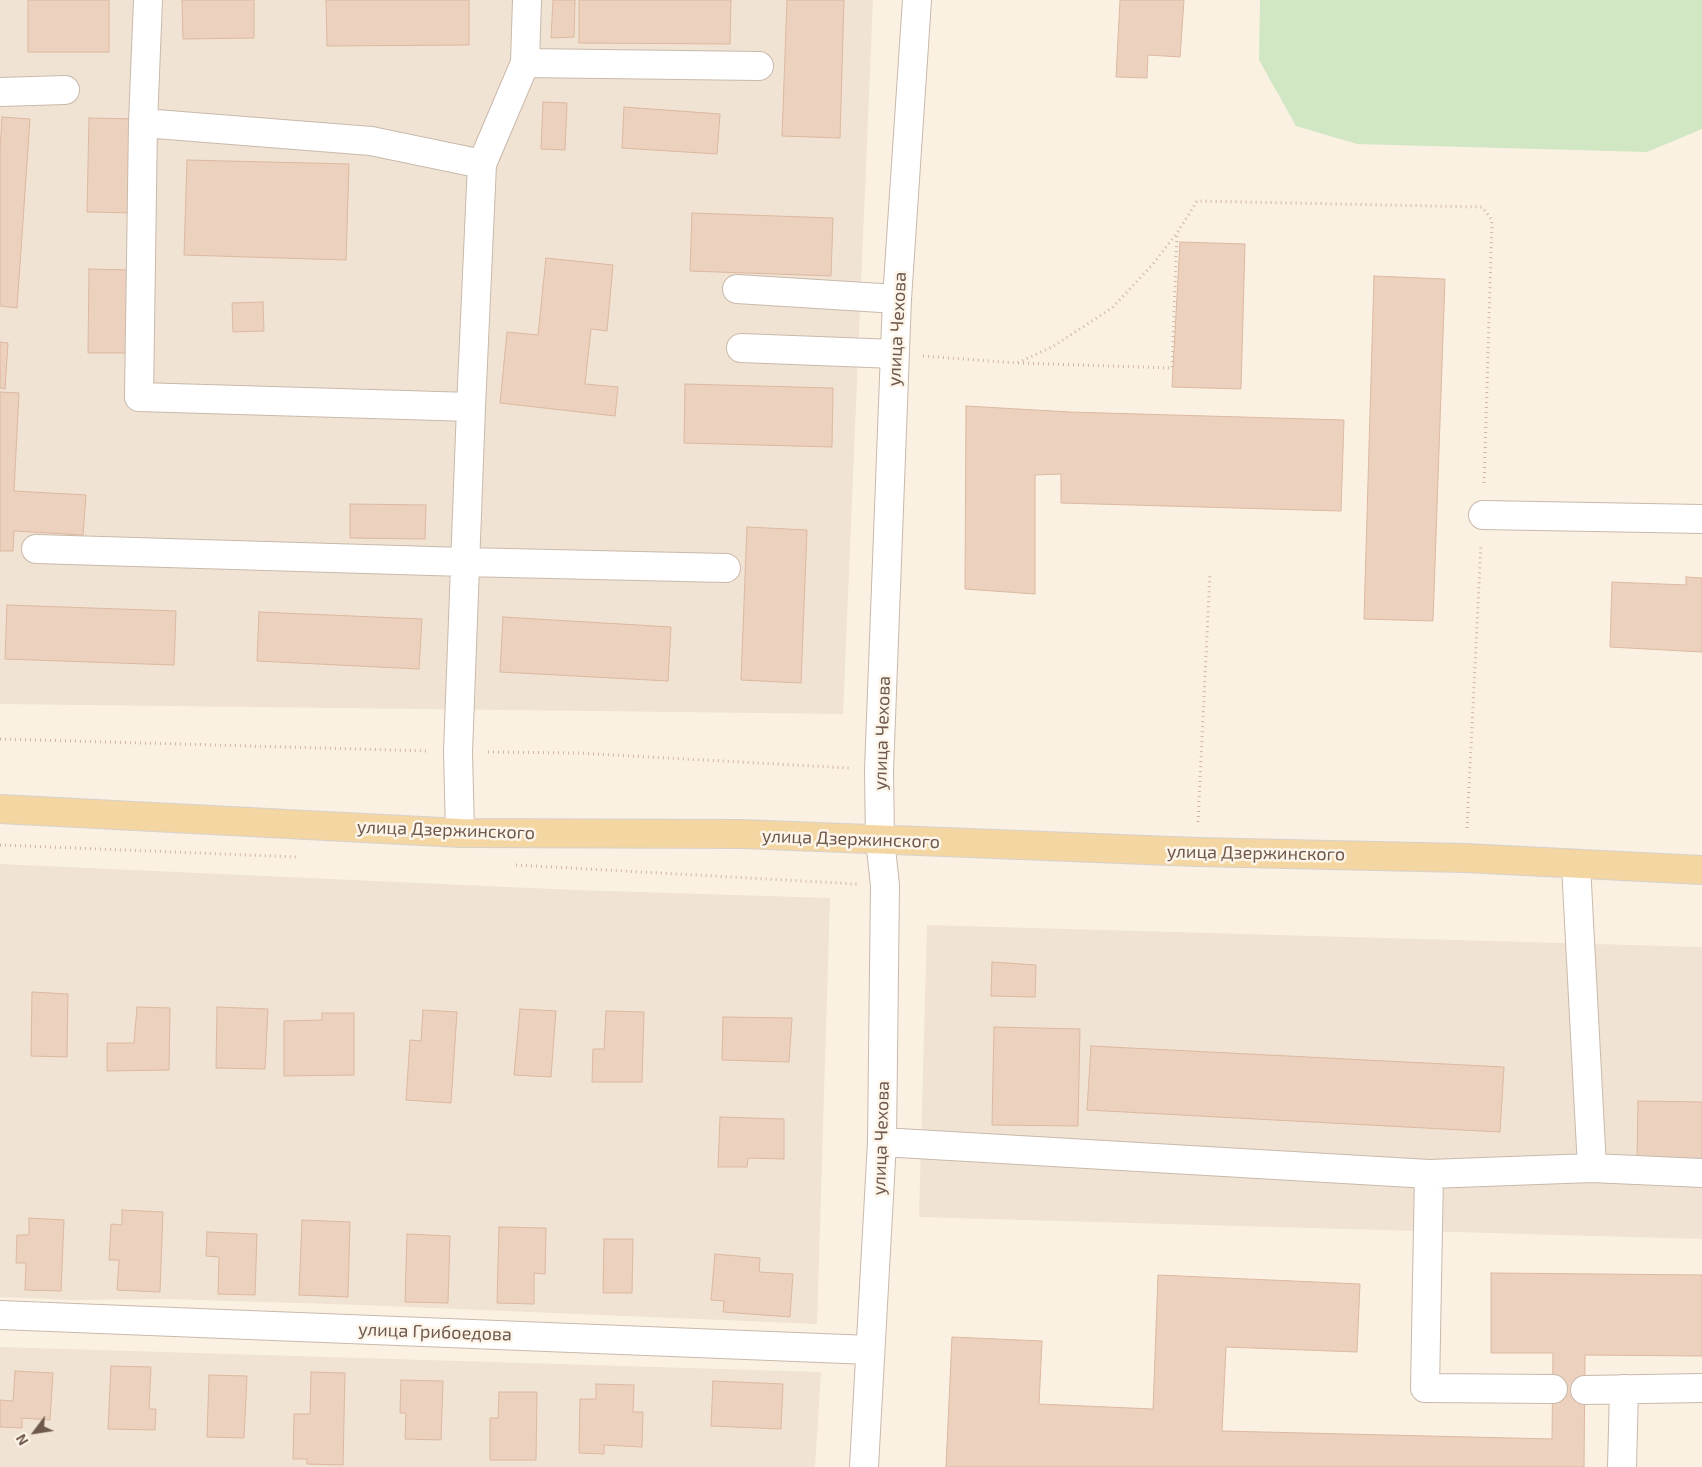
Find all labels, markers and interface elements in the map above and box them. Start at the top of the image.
street label: улица Чехова [883,271,911,387]
street label: улица Чехова [869,675,895,791]
street label: улица Дзержинского [357,816,535,844]
street label: улица Дзержинского [762,825,940,853]
street label: улица Дзержинского [1167,841,1345,865]
street label: улица Чехова [868,1080,894,1196]
street label: улица Грибоедова [358,1319,512,1345]
north arrow [10,1407,60,1457]
text: N [12,1431,32,1449]

